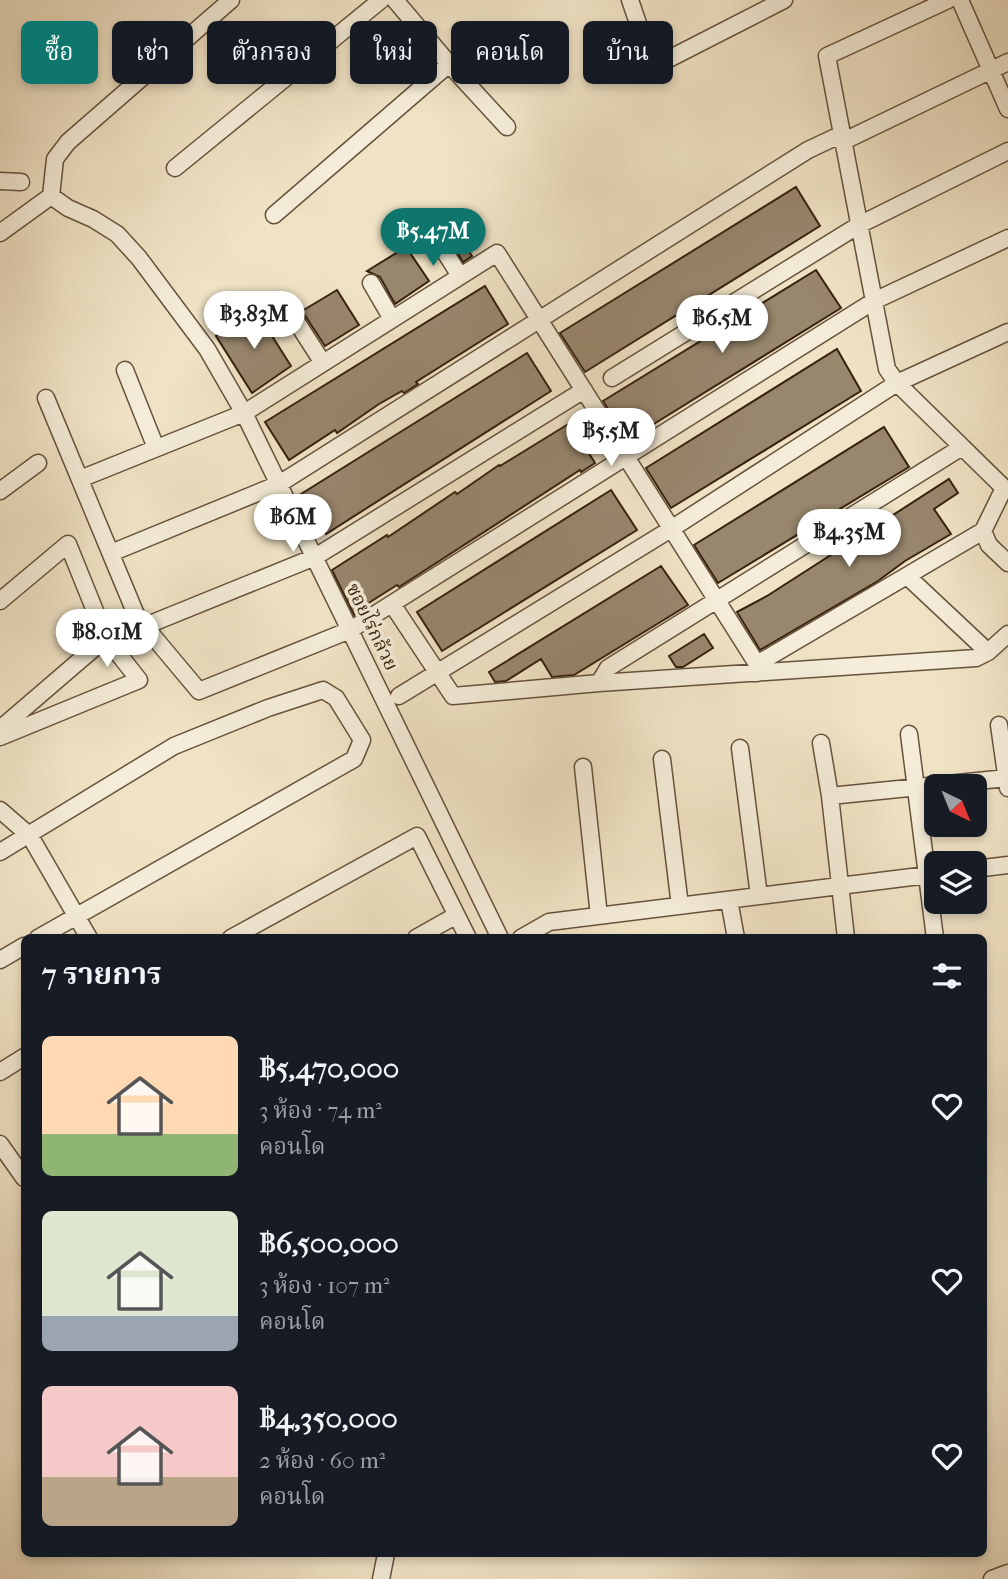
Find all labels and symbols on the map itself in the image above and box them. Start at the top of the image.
pin: ฿5.47M [376,208,490,268]
pin: ฿3.83M [197,292,311,351]
pin: ฿6.5M [673,296,771,355]
pin: ฿5.5M [562,408,660,468]
pin: ฿6M [259,494,327,554]
pin: ฿4.35M [792,510,906,569]
street label: ซอยไร่กล้วย [341,579,405,674]
pin: ฿8.01M [50,610,164,669]
north arrow [924,774,987,836]

